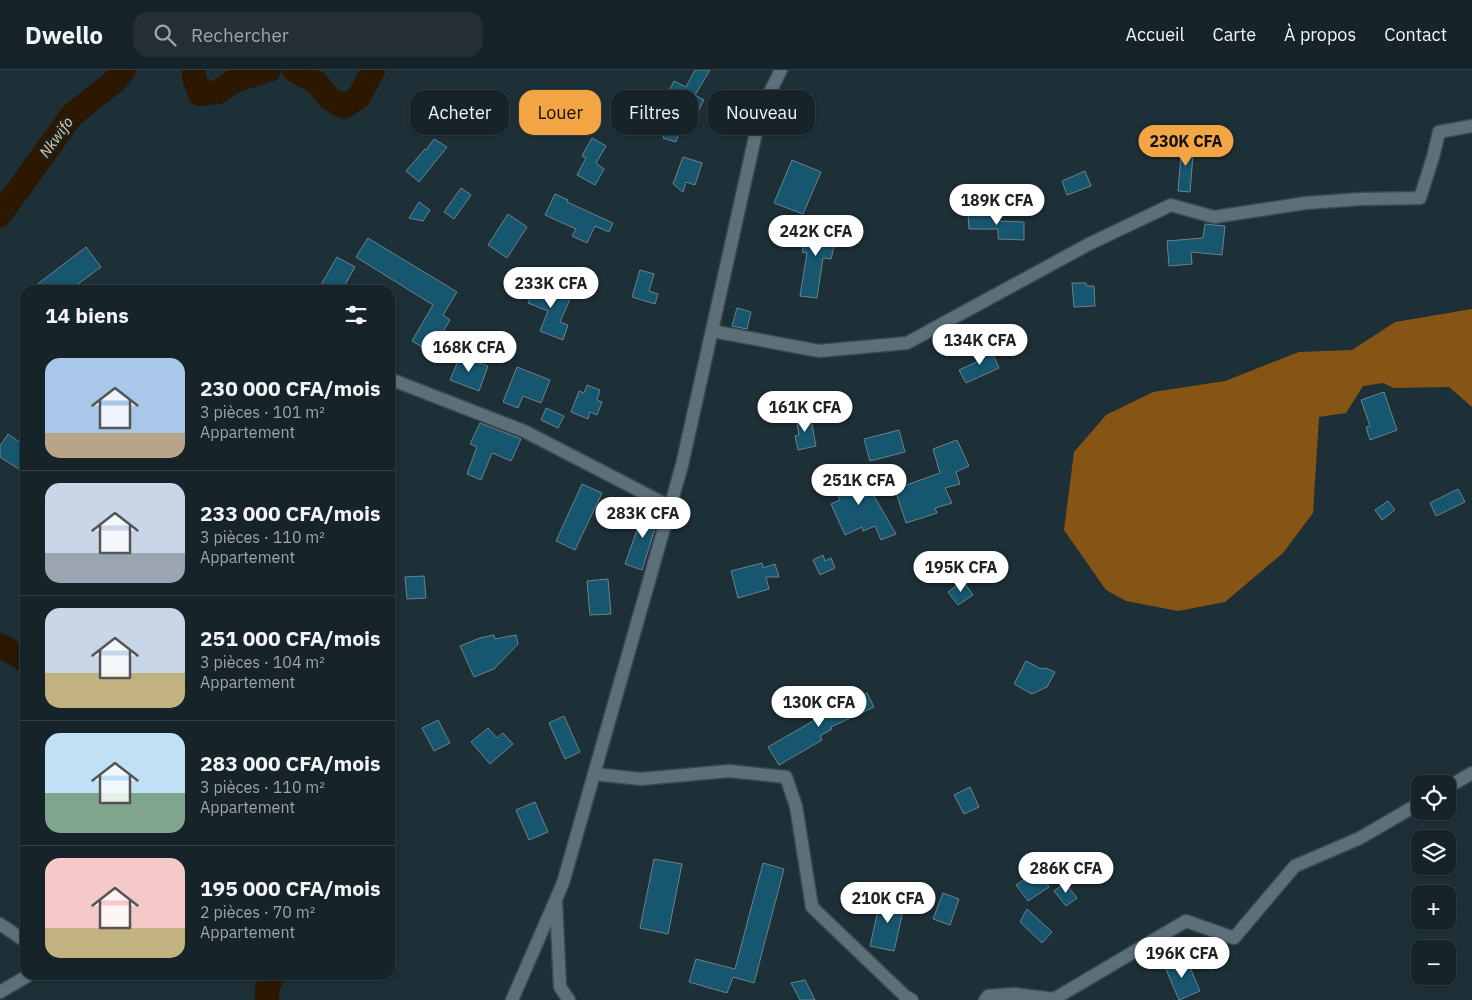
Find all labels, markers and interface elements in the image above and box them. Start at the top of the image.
search box [133,12,483,57]
text: Dwello [25,19,103,51]
icon: search [151,21,179,49]
text: Rechercher [191,23,289,47]
text: Accueil [1125,23,1184,46]
text: Carte [1212,23,1256,46]
text: À propos [1284,23,1356,46]
text: Contact [1384,23,1447,46]
chip: Acheter [410,90,509,135]
chip: Louer [519,90,601,135]
chip: Filtres [611,90,698,135]
chip: Nouveau [708,90,815,135]
water label: Nkwifo [35,113,77,161]
pin: 230K CFA [1134,124,1238,167]
text: 230K CFA [1149,131,1223,151]
pin: 189K CFA [945,184,1049,226]
text: 189K CFA [960,190,1034,210]
pin: 242K CFA [764,214,868,257]
text: 242K CFA [779,221,853,241]
pin: 233K CFA [499,266,603,309]
text: 233K CFA [514,273,588,293]
text: 14 biens [45,301,129,329]
icon: filters [342,301,370,329]
pin: 134K CFA [928,324,1032,366]
pin: 168K CFA [417,330,521,373]
text: 134K CFA [943,330,1017,350]
text: 168K CFA [432,337,506,357]
text: 230 000 CFA/mois [200,374,381,402]
icon: home [85,378,145,438]
pin: 161K CFA [753,390,857,433]
text: 161K CFA [768,397,842,417]
text: 3 pièces · 101 m² [200,402,325,422]
text: Appartement [200,422,295,442]
pin: 251K CFA [807,464,911,506]
text: 251K CFA [822,470,896,490]
pin: 283K CFA [591,496,695,539]
text: 233 000 CFA/mois [200,499,381,527]
icon: home [85,503,145,563]
text: 283K CFA [606,503,680,523]
text: 3 pièces · 110 m² [200,527,325,547]
text: Appartement [200,547,295,567]
pin: 195K CFA [909,550,1013,593]
text: 195K CFA [924,557,998,577]
text: 251 000 CFA/mois [200,624,381,652]
icon: home [85,628,145,688]
text: 3 pièces · 104 m² [200,652,325,672]
text: Appartement [200,672,295,692]
pin: 130K CFA [767,686,871,728]
text: 130K CFA [782,692,856,712]
text: 283 000 CFA/mois [200,749,381,777]
icon: home [85,753,145,813]
map controls [1411,775,1456,985]
button: locate [1411,775,1456,820]
text: 3 pièces · 110 m² [200,777,325,797]
text: Appartement [200,797,295,817]
button: layers [1411,830,1456,875]
pin: 286K CFA [1014,852,1118,894]
text: 286K CFA [1029,858,1103,878]
text: 195 000 CFA/mois [200,874,381,902]
icon: home [85,878,145,938]
pin: 210K CFA [836,882,940,924]
button: + [1411,885,1456,930]
text: 210K CFA [851,888,925,908]
text: 2 pièces · 70 m² [200,902,315,922]
text: Appartement [200,922,295,942]
pin: 196K CFA [1130,936,1234,979]
button: − [1411,940,1456,985]
text: 196K CFA [1145,943,1219,963]

